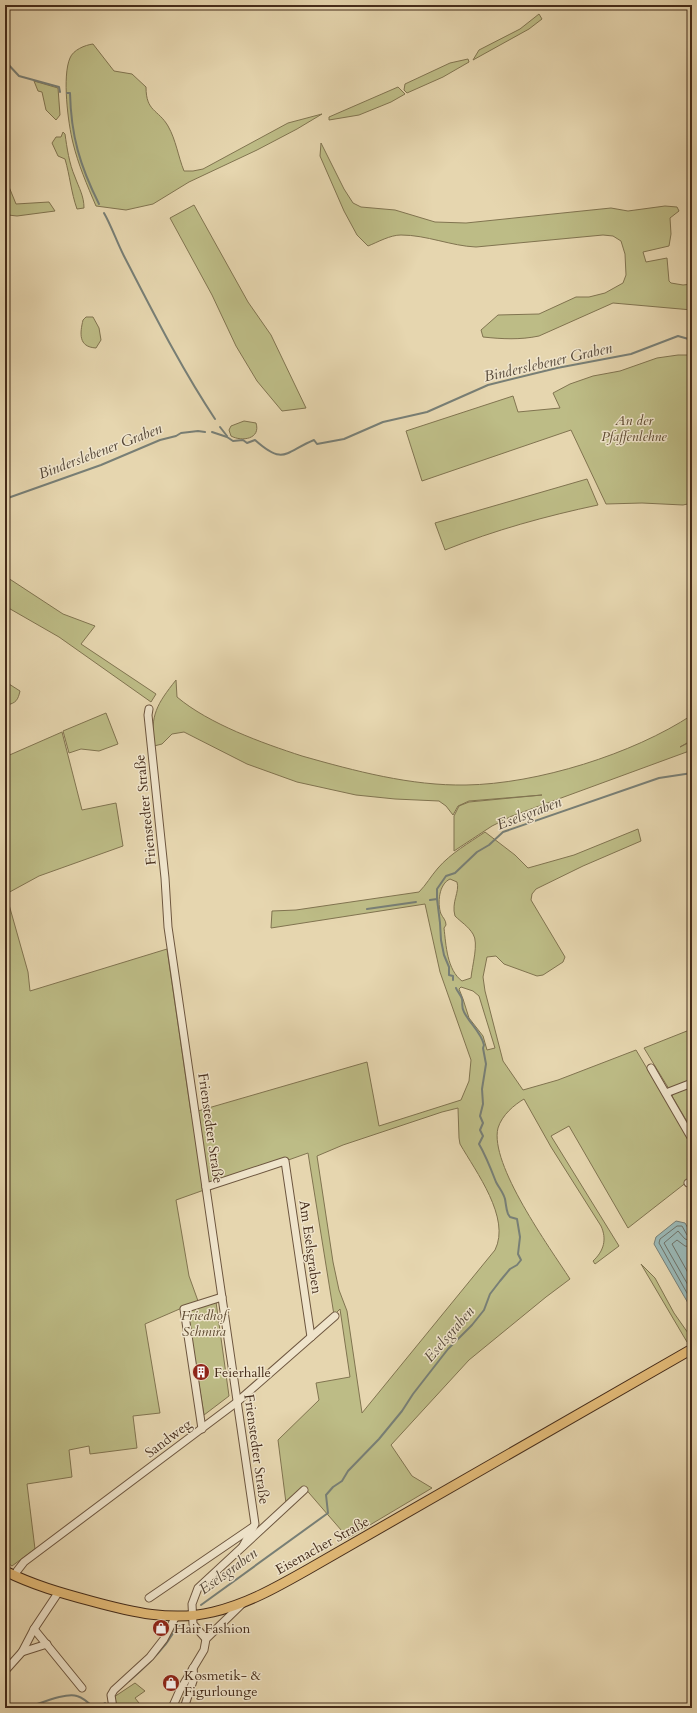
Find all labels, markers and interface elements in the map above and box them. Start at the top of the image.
water label: Binderslebener Graben [482,337,615,386]
park label: An der Pfaffenlehne [601,411,667,446]
water label: Binderslebener Graben [35,418,165,484]
street label: Frienstedter Straße [130,754,161,866]
water label: Eselsgraben [494,791,565,834]
street label: Frienstedter Straße [193,1072,228,1184]
street label: Am Eselsgraben [295,1199,326,1295]
water label: Eselsgraben [419,1301,479,1366]
park label: Friedhof Schmira [181,1306,230,1341]
building icon: Feierhalle [191,1362,211,1382]
place label: Feierhalle [214,1363,271,1382]
street label: Frienstedter Straße [239,1393,274,1505]
street label: Sandweg [141,1415,196,1462]
street label: Eisenacher Straße [272,1512,372,1579]
water label: Eselsgraben [195,1543,262,1599]
shop icon: Hair Fashion [151,1618,171,1638]
place label: Hair Fashion [174,1619,250,1638]
place label: Kosmetik- & Figurlounge [184,1666,262,1701]
shop icon: Kosmetik- & Figurlounge [161,1673,181,1693]

